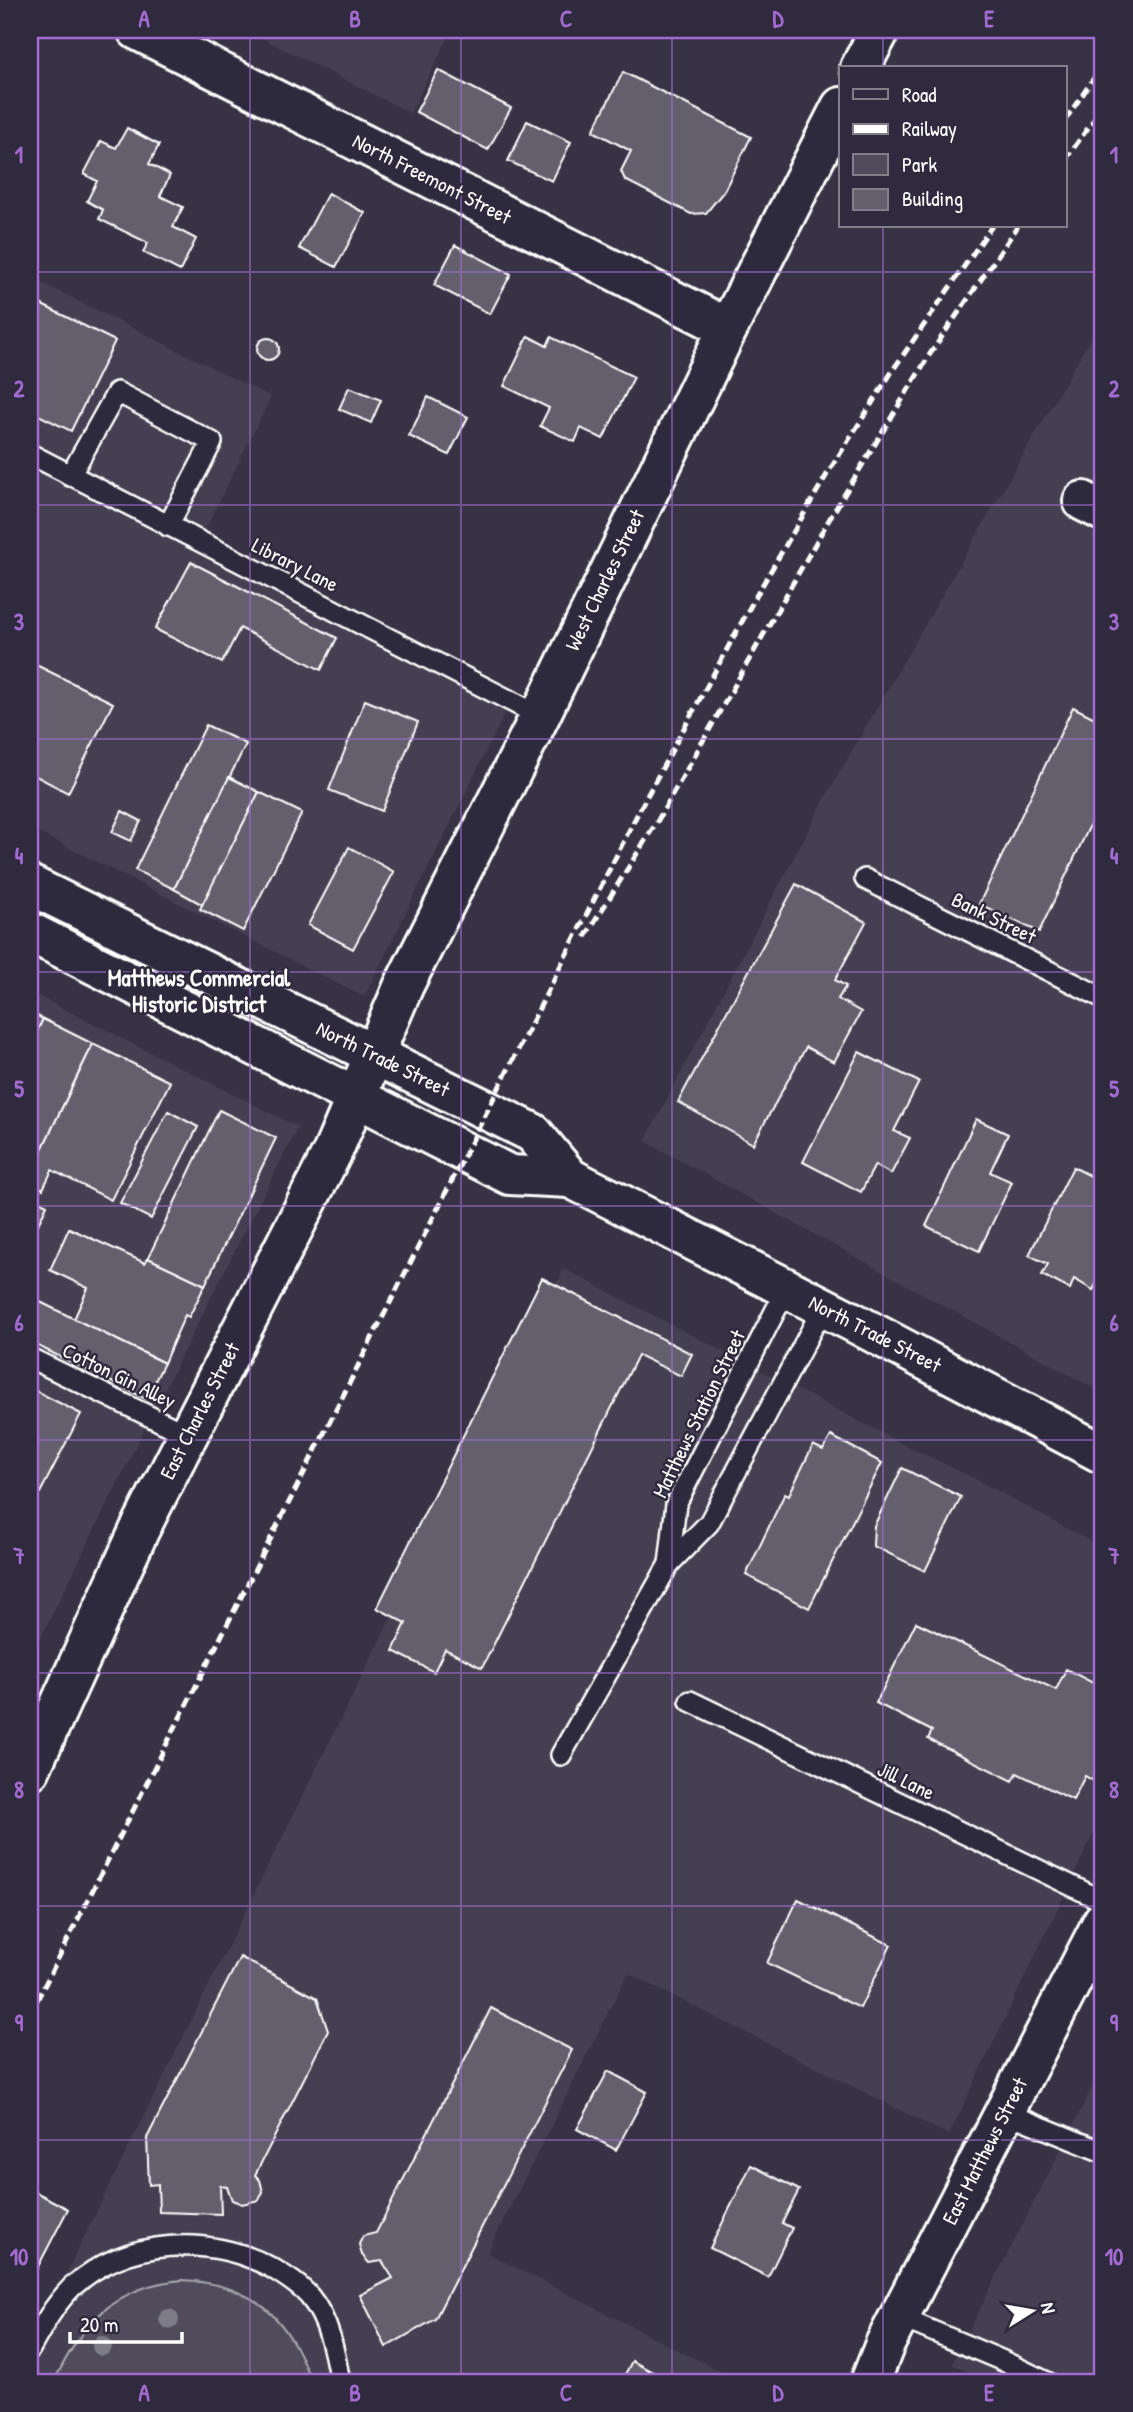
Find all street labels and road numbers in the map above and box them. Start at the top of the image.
street label: North Freemont Street [348,126,517,231]
street label: West Charles Street [558,504,652,655]
street label: Library Lane [247,530,343,599]
street label: Bank Street [947,885,1042,951]
street label: North Trade Street [312,1014,455,1104]
street label: North Trade Street [804,1288,947,1380]
street label: Matthews Station Street [645,1324,752,1503]
street label: Cotton Gin Alley [58,1336,181,1416]
street label: East Charles Street [153,1337,247,1484]
street label: Jill Lane [873,1754,940,1807]
street label: East Matthews Street [935,2072,1034,2229]

